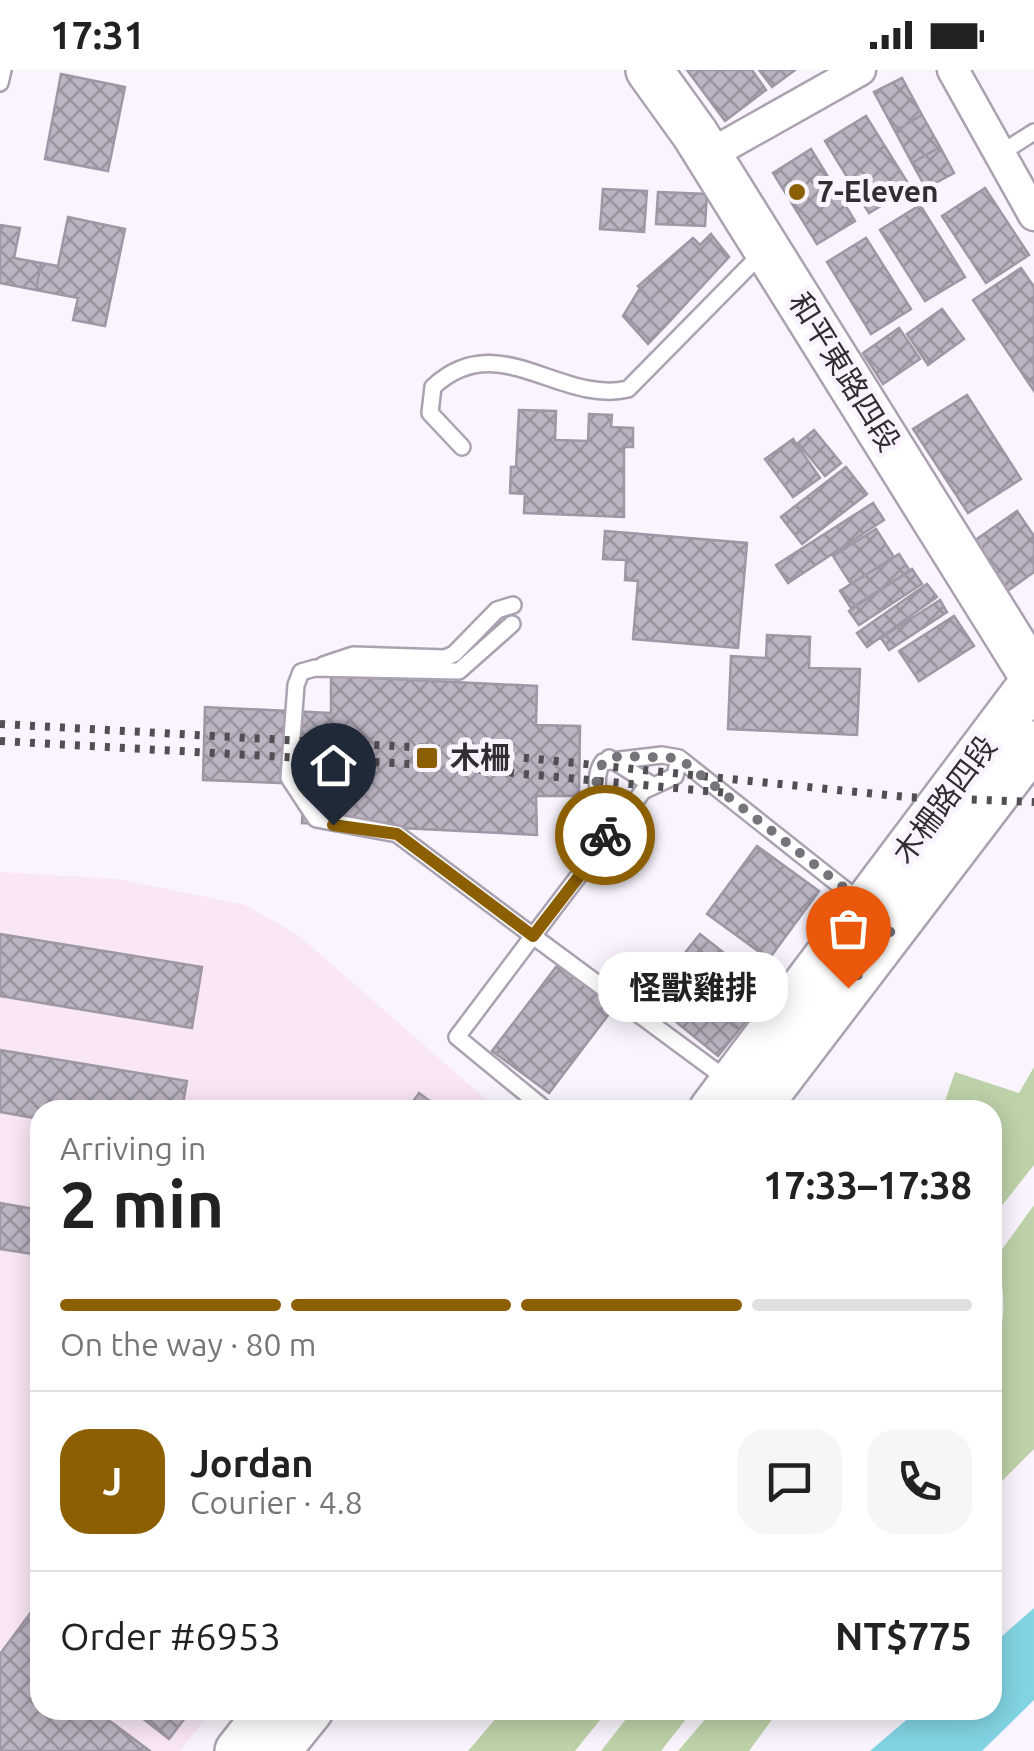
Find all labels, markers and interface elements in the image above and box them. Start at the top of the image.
text: 17:31 [50,14,145,56]
place label: 7-Eleven [817,174,939,208]
marker: 7-Eleven [786,181,808,203]
street label: 和平東路四段 [783,286,907,457]
pin [291,723,376,826]
street label: 木柵路四段 [885,729,1003,870]
icon: home [306,738,361,793]
place label: 木柵 [450,740,510,774]
marker: 木柵 [414,745,440,771]
courier [555,785,655,885]
icon: bike [578,808,633,863]
pin [806,886,891,989]
icon: bag [821,901,876,956]
callout: 怪獸雞排 [598,953,788,1023]
text: 怪獸雞排 [629,969,757,1005]
text: Arriving in [60,1130,206,1166]
text: 17:33–17:38 [763,1164,972,1206]
text: 2 min [60,1167,224,1240]
text: On the way · 80 m [60,1326,316,1362]
button: chat [737,1429,842,1534]
button: phone [867,1429,972,1534]
text: Jordan [190,1442,314,1484]
text: J [103,1460,122,1502]
text: Courier · 4.8 [190,1484,363,1520]
text: Order #6953 [60,1615,281,1657]
text: NT$775 [835,1615,972,1657]

